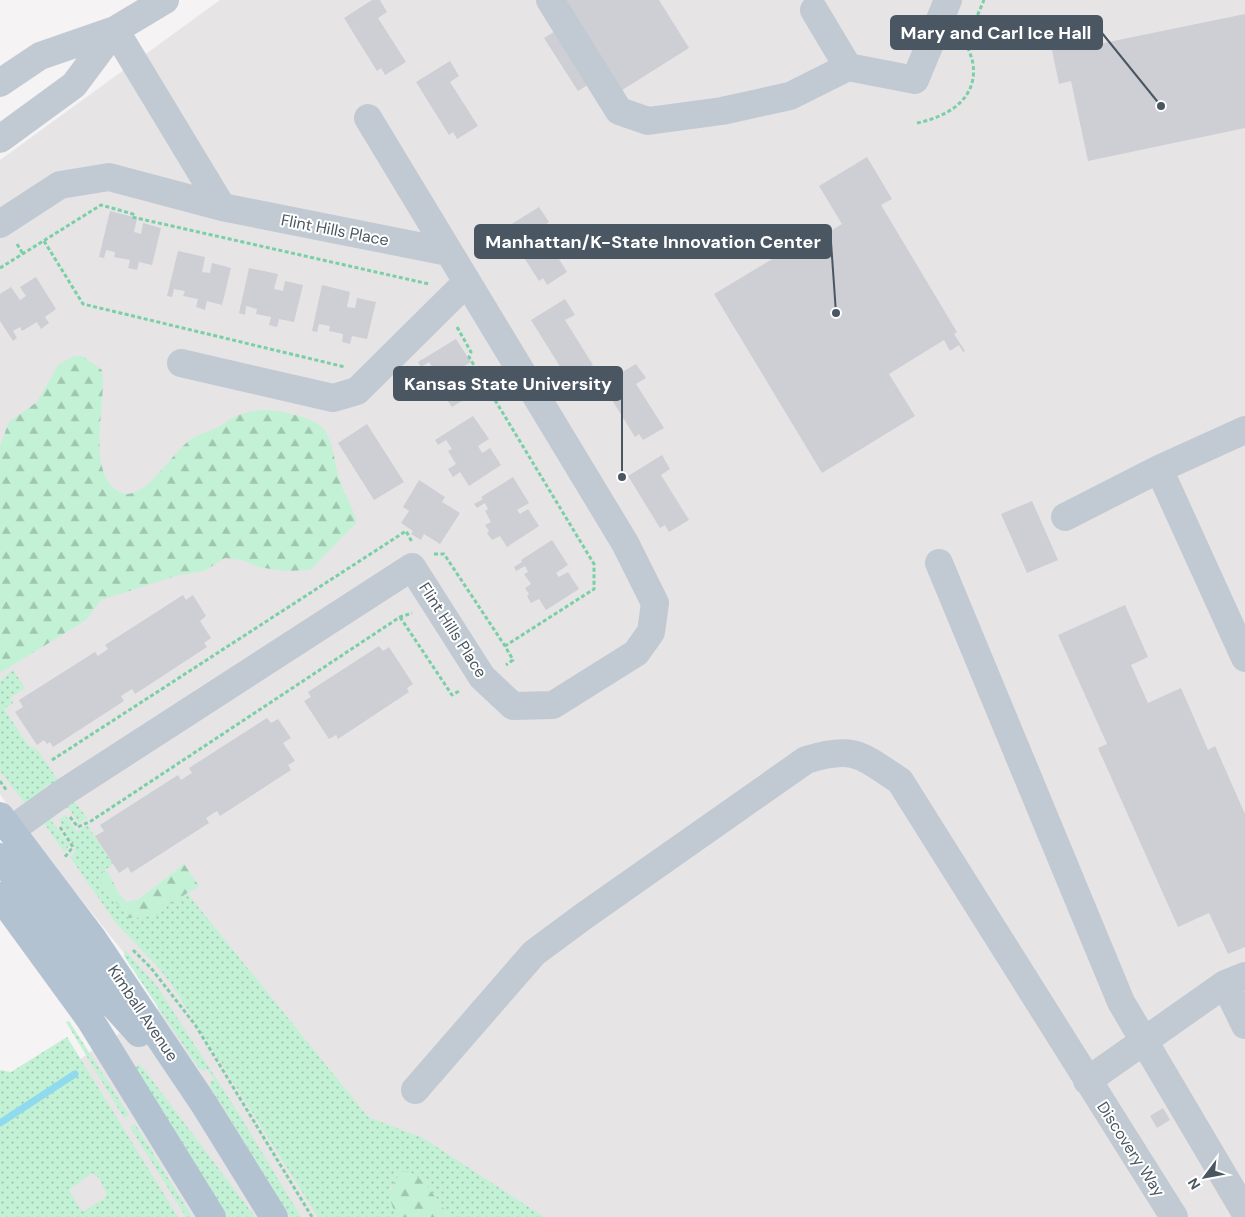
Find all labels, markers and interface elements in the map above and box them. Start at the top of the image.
callout: Mary and Carl Ice Hall [891,16,1102,49]
text: Mary and Carl Ice Hall [901,21,1091,45]
street label: Flint Hills Place [279,209,391,251]
callout: Manhattan/K-State Innovation Center [475,225,831,258]
text: Manhattan/K-State Innovation Center [485,230,821,254]
callout: Kansas State University [394,367,622,400]
text: Kansas State University [404,372,612,396]
street label: Flint Hills Place [414,578,492,682]
street label: Kimball Avenue [103,961,183,1065]
street label: Discovery Way [1092,1097,1170,1201]
north arrow [1180,1152,1230,1202]
text: N [1184,1175,1204,1193]

